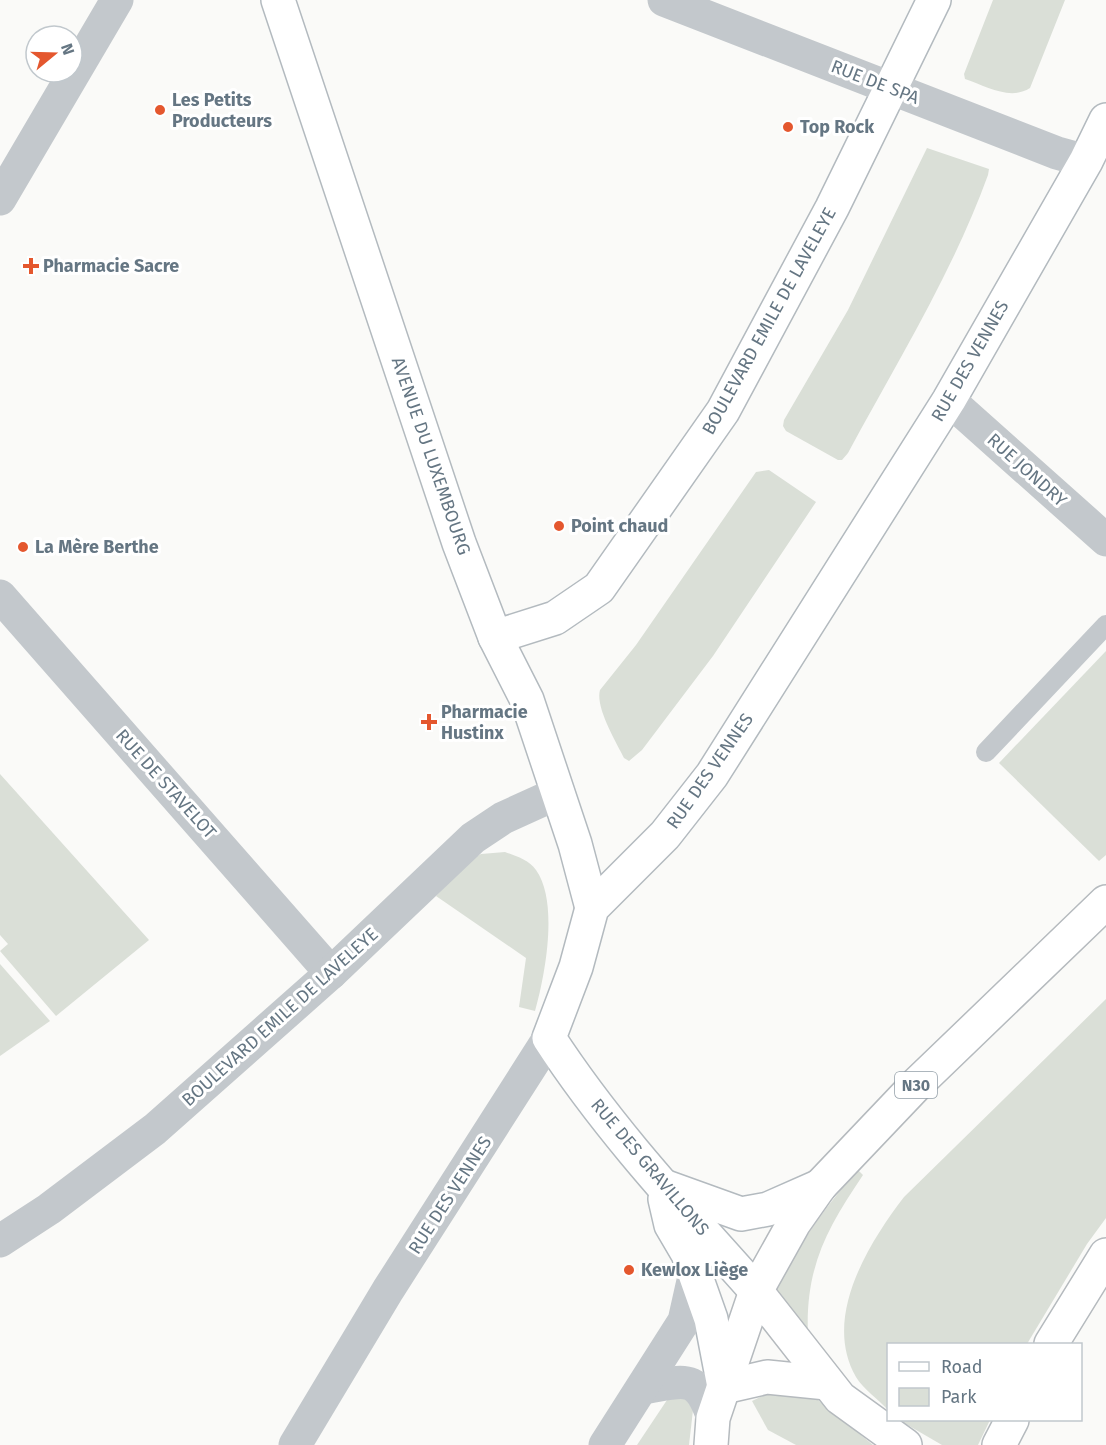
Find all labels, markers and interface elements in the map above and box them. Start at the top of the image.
north arrow [24,24,84,84]
text: N [57,41,78,57]
street label: RUE DE SPA [828,55,923,109]
place label: Les Petits Producteurs [172,89,272,132]
marker: Les Petits Producteurs [153,103,167,117]
place label: Top Rock [800,116,875,138]
marker: Top Rock [781,120,795,134]
street label: BOULEVARD EMILE DE LAVELEYE [697,204,841,438]
place label: Pharmacie Sacre [43,255,179,277]
marker: Pharmacie Sacre [24,259,38,273]
street label: RUE DES VENNES [926,296,1014,425]
street label: AVENUE DU LUXEMBOURG [387,354,475,558]
street label: RUE JONDRY [983,429,1071,511]
place label: Point chaud [571,515,668,537]
marker: Point chaud [552,519,566,533]
place label: La Mère Berthe [35,536,159,558]
marker: La Mère Berthe [16,540,30,554]
place label: Pharmacie Hustinx [441,701,528,744]
street label: RUE DES VENNES [662,709,758,833]
marker: Pharmacie Hustinx [422,715,436,729]
street label: RUE DE STAVELOT [111,725,221,844]
street label: BOULEVARD EMILE DE LAVELEYE [177,923,383,1111]
road number: N30 [895,1072,937,1098]
street label: RUE DES GRAVILLONS [586,1094,714,1240]
street label: RUE DES VENNES [404,1132,496,1258]
place label: Kewlox Liège [641,1259,748,1281]
marker: Kewlox Liège [622,1263,636,1277]
legend [887,1343,1082,1421]
text: Road [941,1356,983,1378]
text: Park [941,1386,977,1408]

